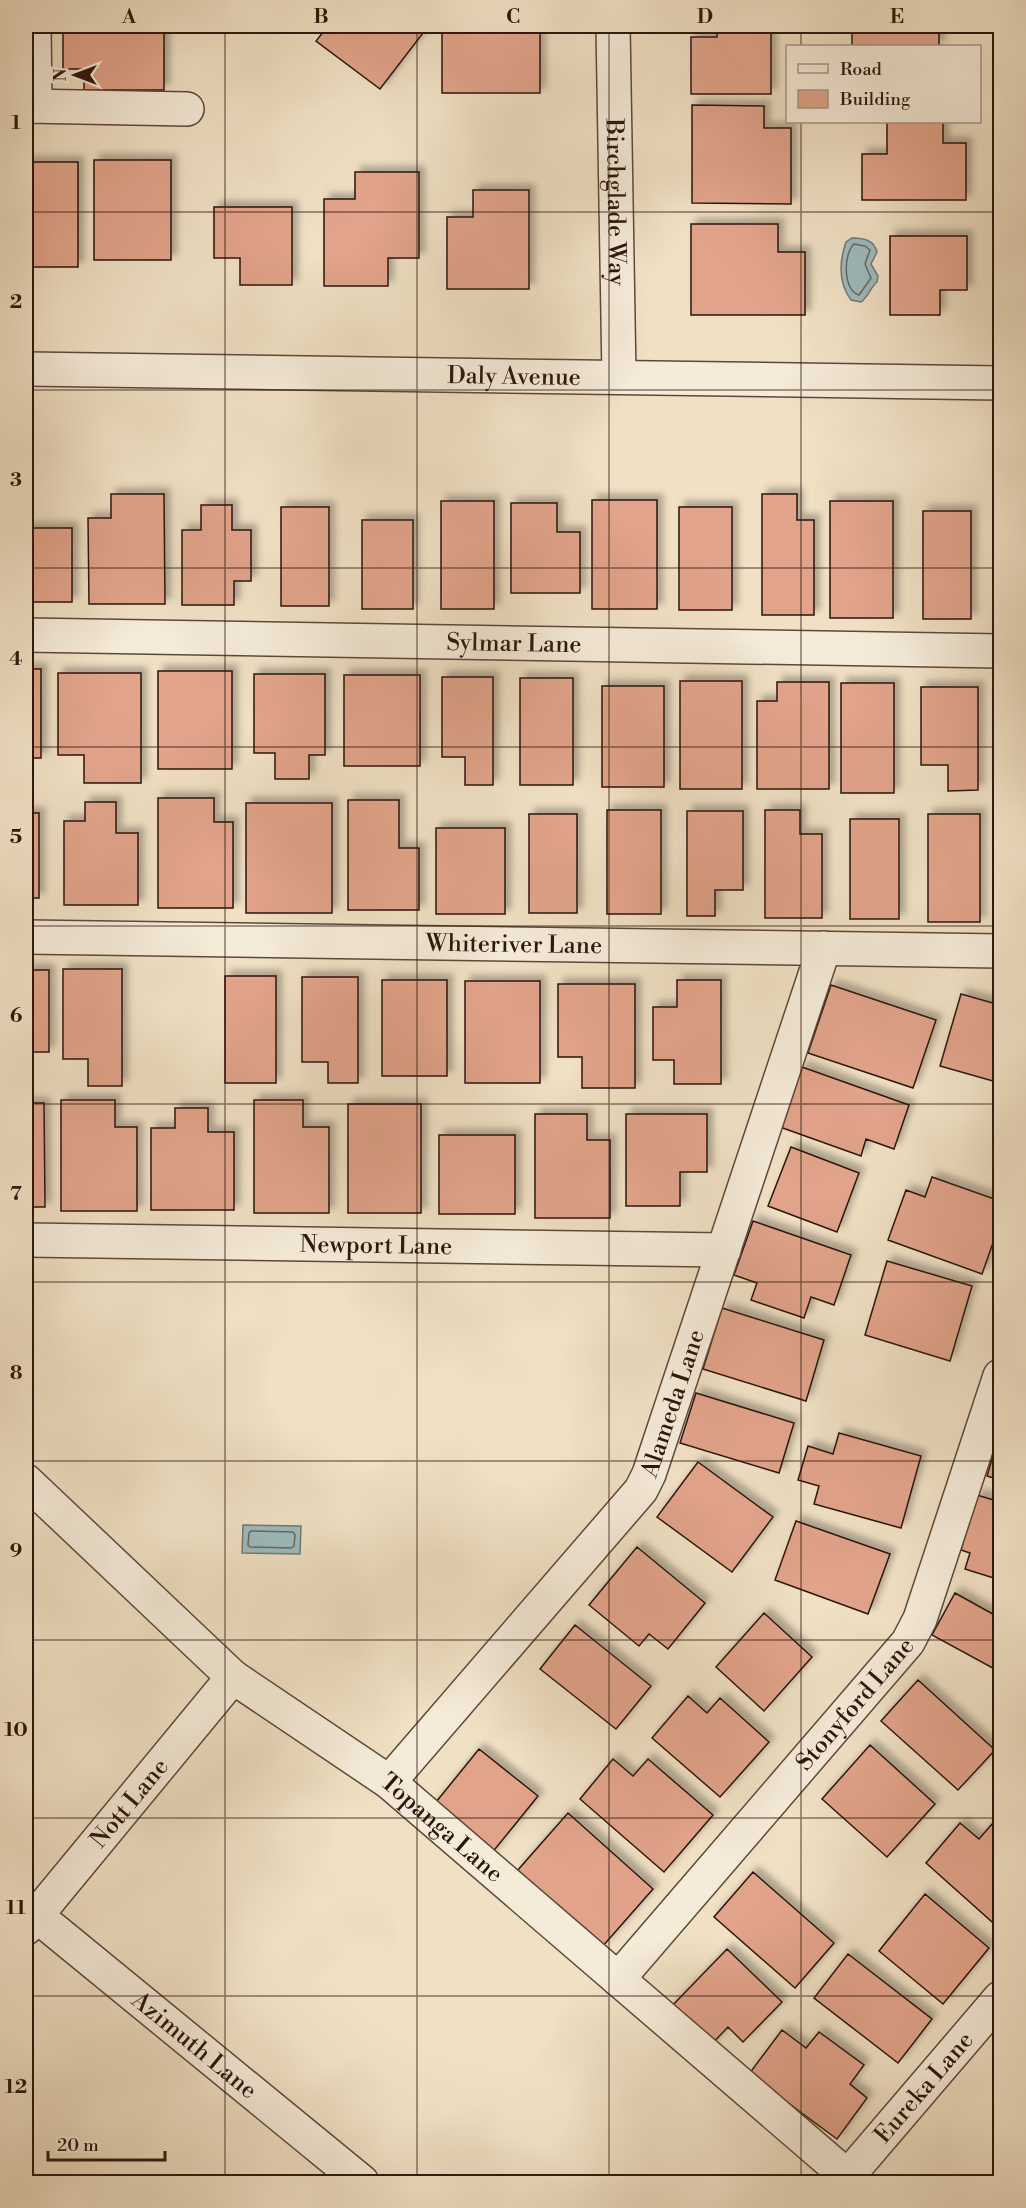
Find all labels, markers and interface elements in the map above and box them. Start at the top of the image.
text: A [121,5,137,30]
text: B [313,5,329,30]
text: C [506,5,520,30]
text: D [697,5,713,30]
text: E [890,5,904,30]
north arrow [45,45,105,105]
legend [786,45,981,123]
text: Road [840,58,883,81]
text: N [51,68,71,81]
text: Building [839,88,911,111]
text: 1 [11,111,21,136]
street label: Birchglade Way [599,117,631,286]
text: 2 [10,290,22,315]
street label: Daly Avenue [447,361,581,393]
text: 3 [10,468,22,493]
street label: Sylmar Lane [446,628,582,660]
text: 4 [9,647,23,672]
text: 5 [10,825,22,850]
street label: Whiteriver Lane [424,929,602,961]
text: 6 [10,1004,23,1029]
text: 7 [10,1182,22,1207]
street label: Newport Lane [299,1230,452,1262]
street label: Alameda Lane [635,1326,712,1483]
text: 8 [10,1361,23,1386]
text: 9 [10,1539,22,1564]
street label: Stonyford Lane [790,1632,921,1777]
text: 10 [4,1718,28,1743]
street label: Nott Lane [84,1753,176,1855]
street label: Topanga Lane [374,1767,509,1889]
text: 11 [6,1896,26,1921]
street label: Azimuth Lane [125,1985,263,2106]
street label: Eureka Lane [868,2026,980,2150]
text: 12 [5,2075,27,2100]
scale bar [48,2124,165,2162]
text: 20 m [57,2134,99,2157]

